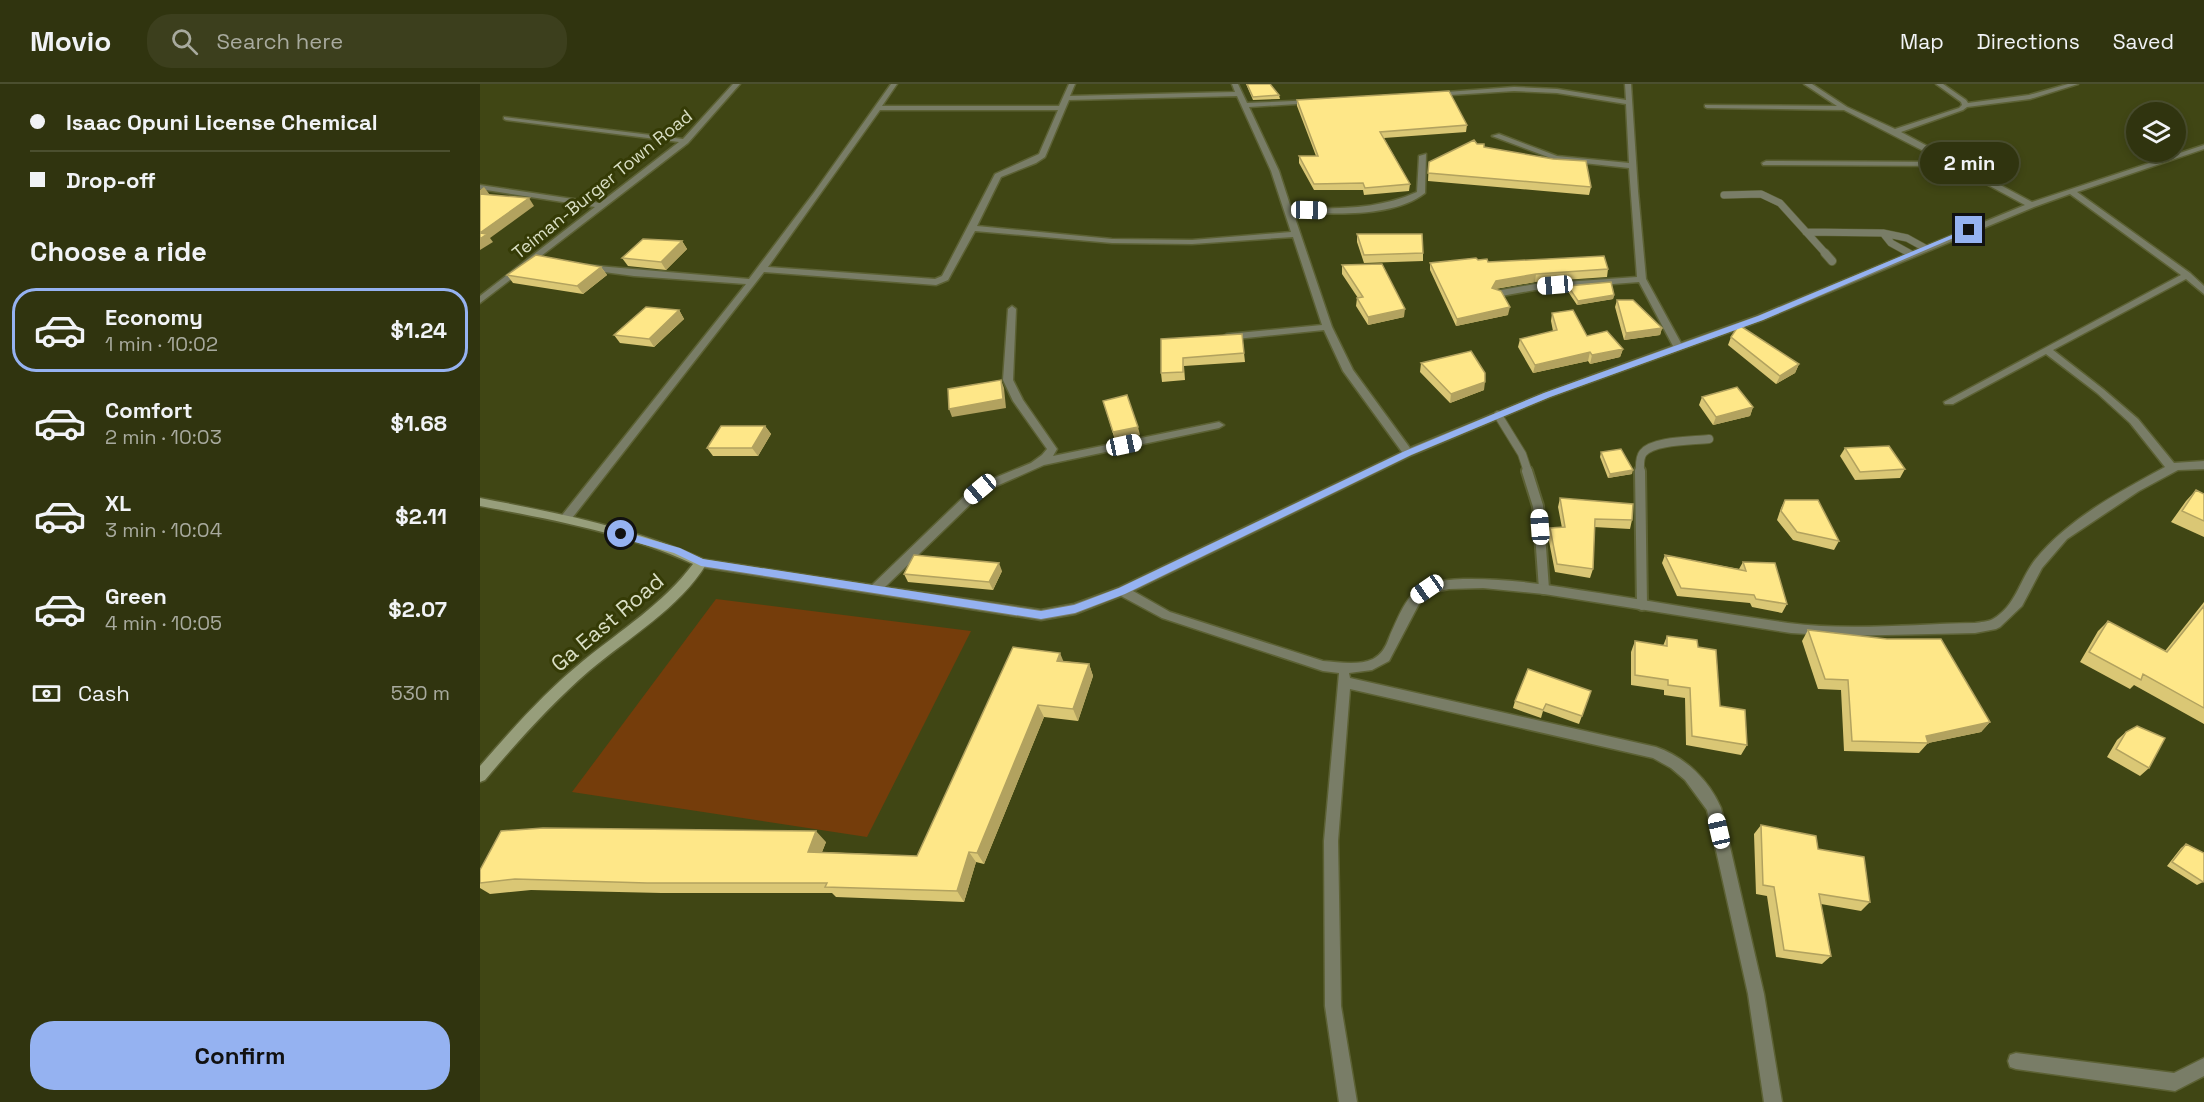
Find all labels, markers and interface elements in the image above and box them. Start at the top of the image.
search box [147,14,567,68]
text: Movio [30,23,111,59]
icon: search [168,25,201,58]
text: Search here [216,27,343,55]
text: Map [1900,28,1944,55]
text: Directions [1977,28,2080,55]
text: Saved [2113,28,2174,55]
map controls [2126,102,2186,162]
button: layers [2126,102,2186,162]
street label: Teiman-Burger Town Road [507,104,697,264]
text: Isaac Opuni License Chemical [66,108,378,136]
callout: 2 min [1920,143,2018,185]
text: 2 min [1944,150,1995,176]
text: Drop-off [66,166,156,194]
car [1291,201,1327,219]
route end [1955,216,1982,243]
text: Choose a ride [30,234,207,269]
car [1536,274,1574,296]
icon: car [33,303,87,357]
text: Economy [105,303,203,331]
text: $1.24 [390,316,447,344]
text: 1 min · 10:02 [105,331,218,357]
icon: car [33,396,87,450]
text: Comfort [105,396,193,424]
text: $1.68 [391,409,447,437]
text: 2 min · 10:03 [105,424,222,450]
car [1105,432,1143,458]
car [960,471,1000,507]
icon: car [33,489,87,543]
text: XL [105,489,131,517]
text: $2.11 [395,502,447,530]
car [1530,508,1550,546]
text: 3 min · 10:04 [105,517,222,543]
route start [607,520,634,547]
street label: Ga East Road [545,567,669,677]
car [1407,571,1447,607]
icon: car [33,582,87,636]
text: Green [105,582,167,610]
text: $2.07 [388,595,447,623]
text: 4 min · 10:05 [105,610,222,636]
icon: cash [30,677,63,710]
text: Cash [78,679,130,707]
text: 530 m [391,680,450,706]
car [1706,811,1732,851]
button: Confirm [30,1021,450,1090]

